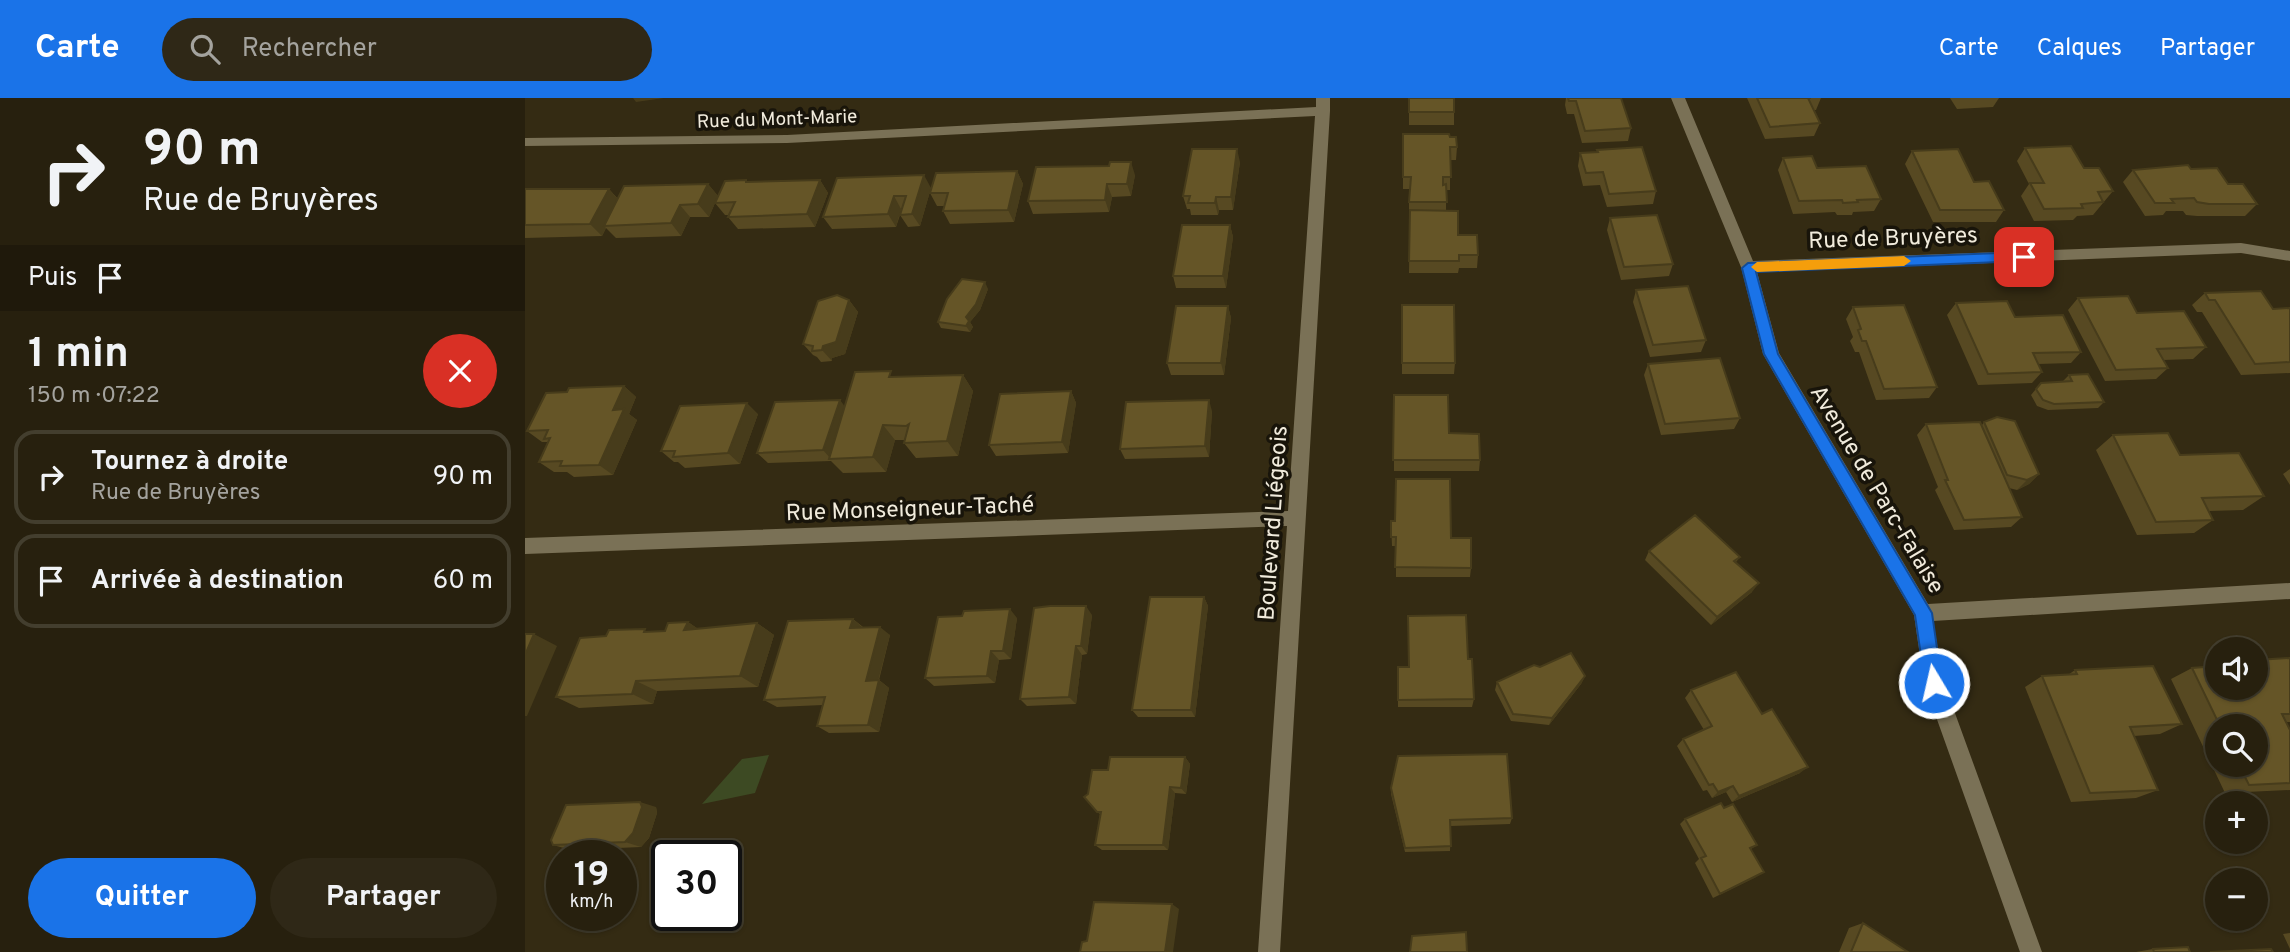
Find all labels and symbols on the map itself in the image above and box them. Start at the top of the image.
street label: Rue du Mont-Marie [696,105,858,135]
street label: Rue de Bruyères [1808,222,1978,257]
pin [1994,227,2054,287]
street label: Avenue de Parc-Falaise [1802,381,1950,600]
street label: Boulevard Liégeois [1253,425,1296,622]
street label: Rue Monseigneur-Taché [785,492,1035,529]
position arrow [1897,646,1971,720]
speed limit sign: 30 [651,840,742,931]

